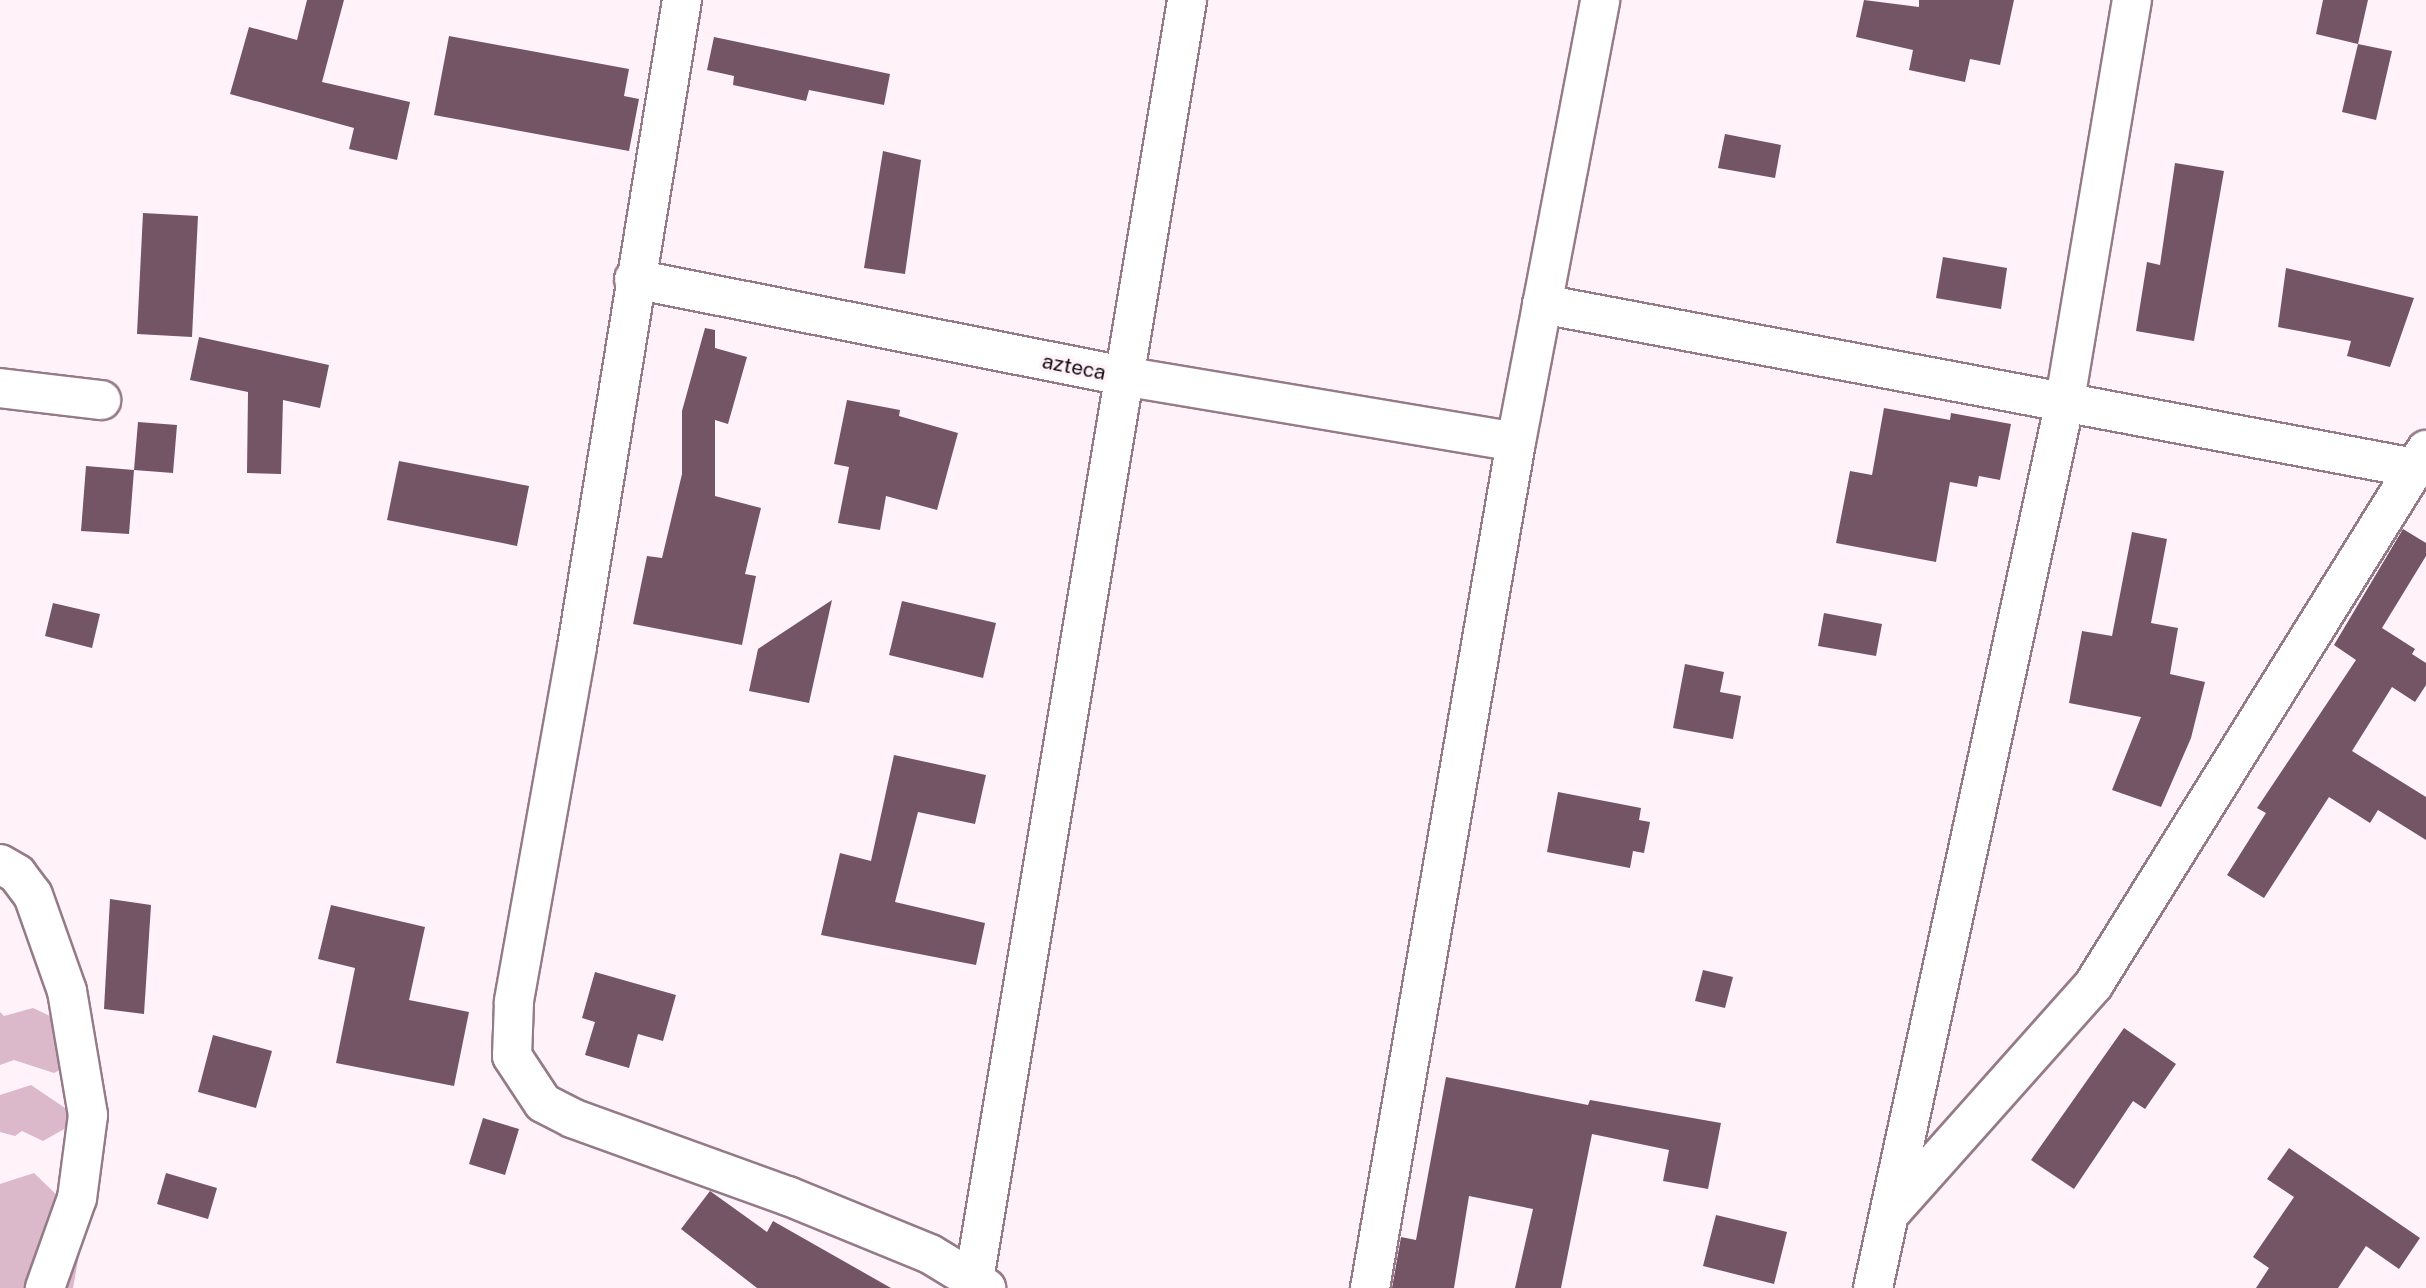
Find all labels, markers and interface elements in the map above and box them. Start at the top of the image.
street label: azteca [1040,348,1108,386]

